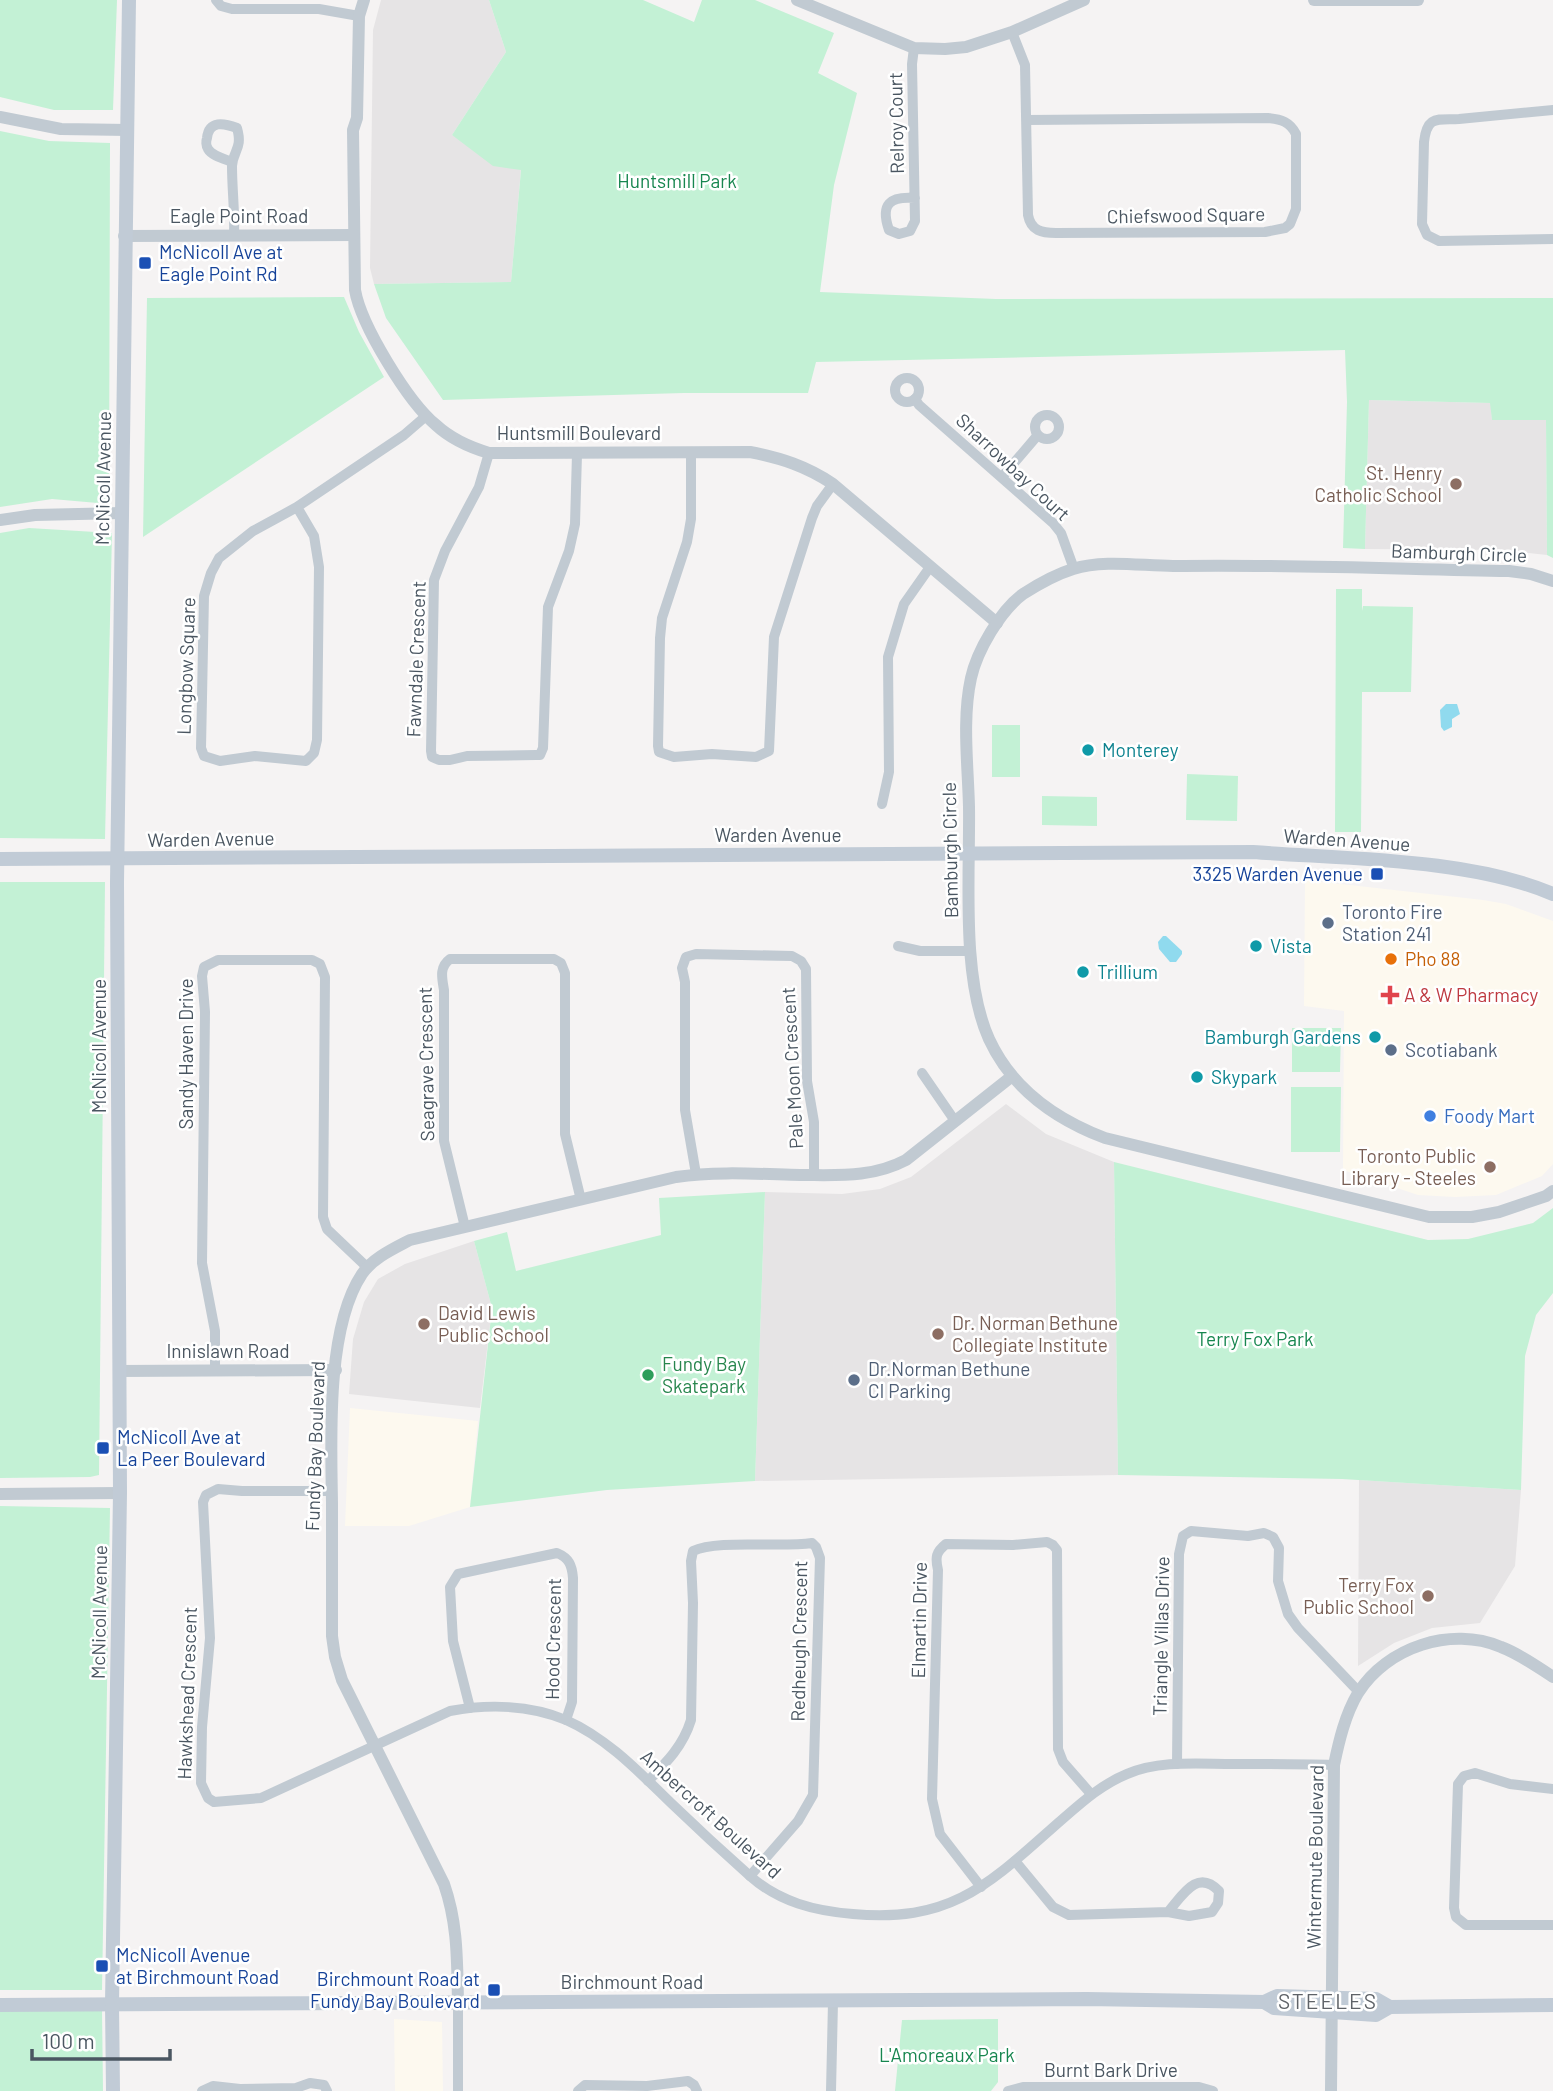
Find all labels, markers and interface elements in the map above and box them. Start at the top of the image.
street label: Relroy Court [883,72,908,174]
park label: Huntsmill Park [617,169,737,192]
street label: Chiefswood Square [1107,202,1265,227]
street label: Eagle Point Road [170,204,308,227]
place label: McNicoll Ave at Eagle Point Rd [159,240,283,285]
marker: McNicoll Ave at Eagle Point Rd [137,255,153,271]
street label: Sharrowbay Court [952,408,1075,525]
street label: McNicoll Avenue [90,411,115,545]
street label: Huntsmill Boulevard [497,421,661,444]
place label: St. Henry Catholic School [1315,461,1442,506]
marker: St. Henry Catholic School [1448,476,1464,492]
street label: Bamburgh Circle [1391,539,1527,566]
street label: Fawndale Crescent [401,580,430,738]
street label: Longbow Square [172,597,199,735]
place label: Monterey [1102,738,1179,761]
marker: Monterey [1080,742,1096,758]
street label: Bamburgh Circle [937,782,962,918]
street label: Warden Avenue [714,823,842,846]
street label: Warden Avenue [1283,824,1411,855]
street label: Warden Avenue [147,826,275,851]
place label: 3325 Warden Avenue [1192,862,1363,885]
marker: 3325 Warden Avenue [1369,866,1385,882]
place label: Toronto Fire Station 241 [1342,900,1443,945]
marker: Toronto Fire Station 241 [1320,915,1336,931]
place label: Vista [1270,934,1312,957]
marker: Vista [1248,938,1264,954]
place label: Pho 88 [1405,947,1460,970]
marker: Pho 88 [1383,951,1399,967]
place label: Trillium [1097,960,1158,983]
marker: Trillium [1075,964,1091,980]
street label: Sandy Haven Drive [174,978,197,1130]
street label: McNicoll Avenue [87,979,110,1113]
place label: A & W Pharmacy [1404,983,1538,1006]
street label: Seagrave Crescent [413,986,438,1142]
street label: Pale Moon Crescent [776,986,807,1150]
marker: A & W Pharmacy [1382,987,1398,1003]
place label: Bamburgh Gardens [1204,1025,1361,1048]
marker: Bamburgh Gardens [1367,1029,1383,1045]
place label: Scotiabank [1405,1038,1497,1061]
marker: Scotiabank [1383,1042,1399,1058]
place label: Skypark [1211,1065,1277,1088]
marker: Skypark [1189,1069,1205,1085]
place label: Foody Mart [1444,1104,1535,1127]
marker: Foody Mart [1422,1108,1438,1124]
place label: Toronto Public Library - Steeles [1341,1144,1476,1189]
marker: Toronto Public Library - Steeles [1482,1159,1498,1175]
place label: David Lewis Public School [438,1301,549,1346]
place label: Dr. Norman Bethune Collegiate Institute [952,1311,1118,1356]
marker: David Lewis Public School [416,1316,432,1332]
marker: Dr. Norman Bethune Collegiate Institute [930,1326,946,1342]
park label: Terry Fox Park [1197,1327,1313,1350]
street label: Innislawn Road [166,1339,290,1362]
place label: Fundy Bay Skatepark [662,1352,746,1397]
place label: Dr.Norman Bethune CI Parking [868,1357,1030,1402]
street label: Fundy Bay Boulevard [300,1361,329,1531]
marker: Fundy Bay Skatepark [640,1367,656,1383]
marker: Dr.Norman Bethune CI Parking [846,1372,862,1388]
place label: McNicoll Ave at La Peer Boulevard [117,1425,266,1470]
marker: McNicoll Ave at La Peer Boulevard [95,1440,111,1456]
street label: McNicoll Avenue [86,1545,111,1679]
street label: Triangle Villas Drive [1148,1556,1173,1716]
street label: Redheugh Crescent [786,1560,811,1722]
street label: Elmartin Drive [906,1561,931,1678]
place label: Terry Fox Public School [1303,1573,1414,1618]
street label: Hood Crescent [540,1578,565,1700]
marker: Terry Fox Public School [1420,1588,1436,1604]
street label: Hawkshead Crescent [172,1606,201,1780]
street label: Ambercroft Boulevard [636,1744,786,1883]
street label: Wintermute Boulevard [1301,1765,1328,1949]
place label: McNicoll Avenue at Birchmount Road [116,1943,279,1988]
marker: McNicoll Avenue at Birchmount Road [94,1958,110,1974]
place label: Birchmount Road at Fundy Bay Boulevard [310,1967,480,2012]
street label: Birchmount Road [561,1970,703,1993]
marker: Birchmount Road at Fundy Bay Boulevard [486,1982,502,1998]
district label: STEELES [1278,1988,1378,2013]
scale bar [32,2018,170,2062]
text: 100 m [42,2028,95,2053]
park label: L'Amoreaux Park [879,2043,1015,2066]
street label: Burnt Bark Drive [1044,2058,1178,2081]

